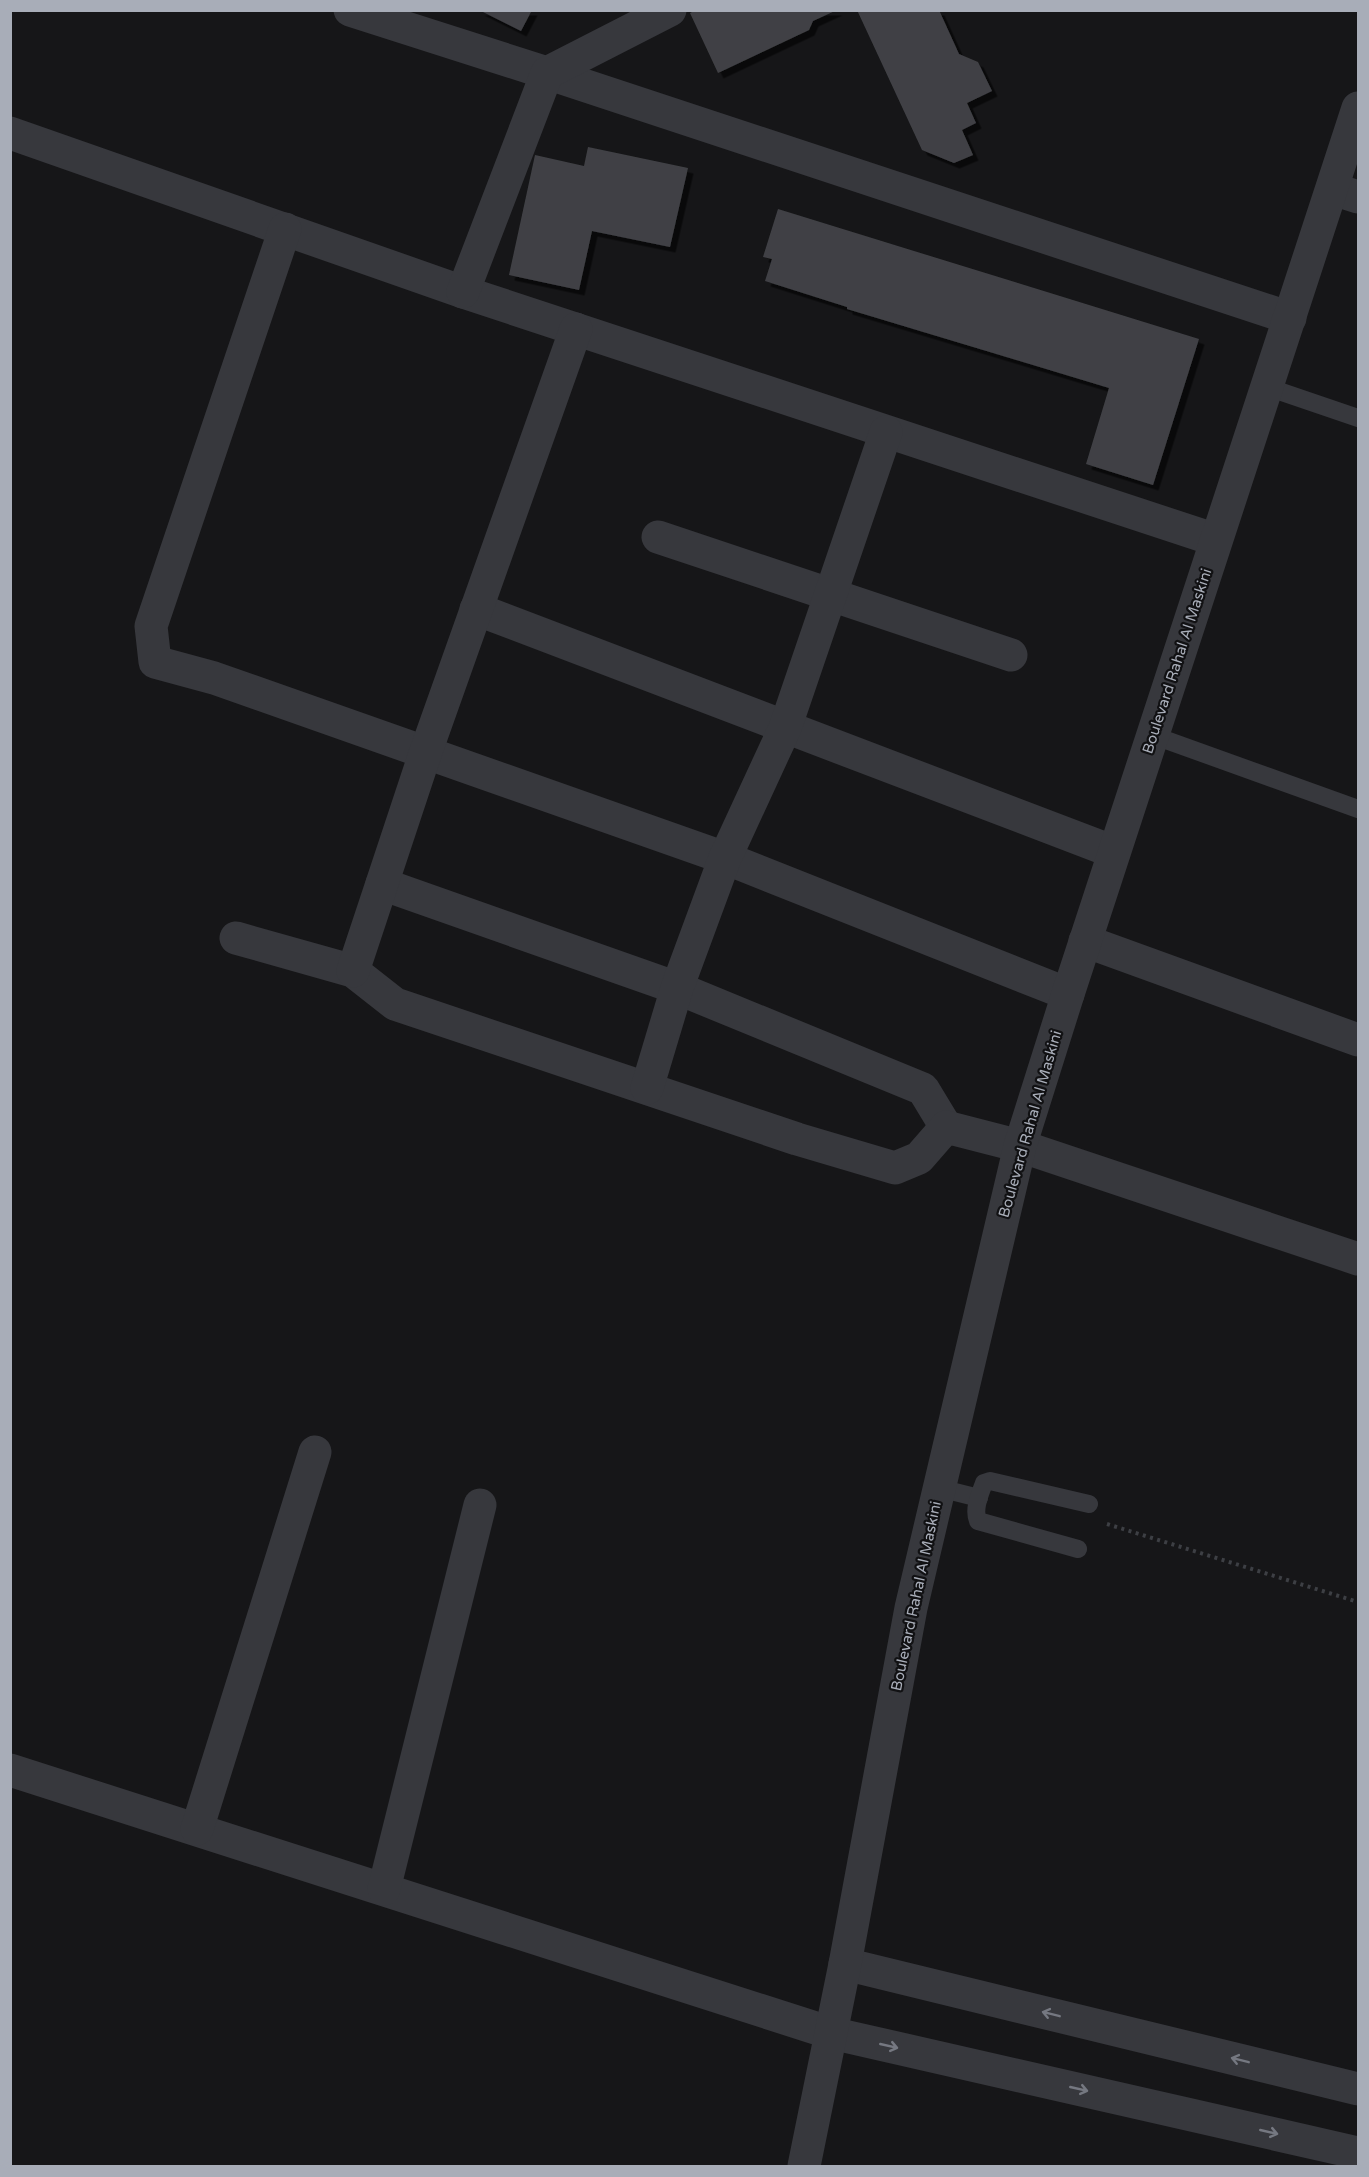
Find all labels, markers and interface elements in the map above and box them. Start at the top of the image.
street label: Boulevard Rahal Al Maskini [1138,566,1216,756]
street label: Boulevard Rahal Al Maskini [995,1028,1065,1220]
street label: Boulevard Rahal Al Maskini [887,1499,945,1693]
one-way arrow [1042,2008,1061,2020]
one-way arrow [879,2040,898,2052]
one-way arrow [1231,2054,1250,2066]
one-way arrow [1068,2084,1088,2095]
one-way arrow [1259,2127,1278,2139]

